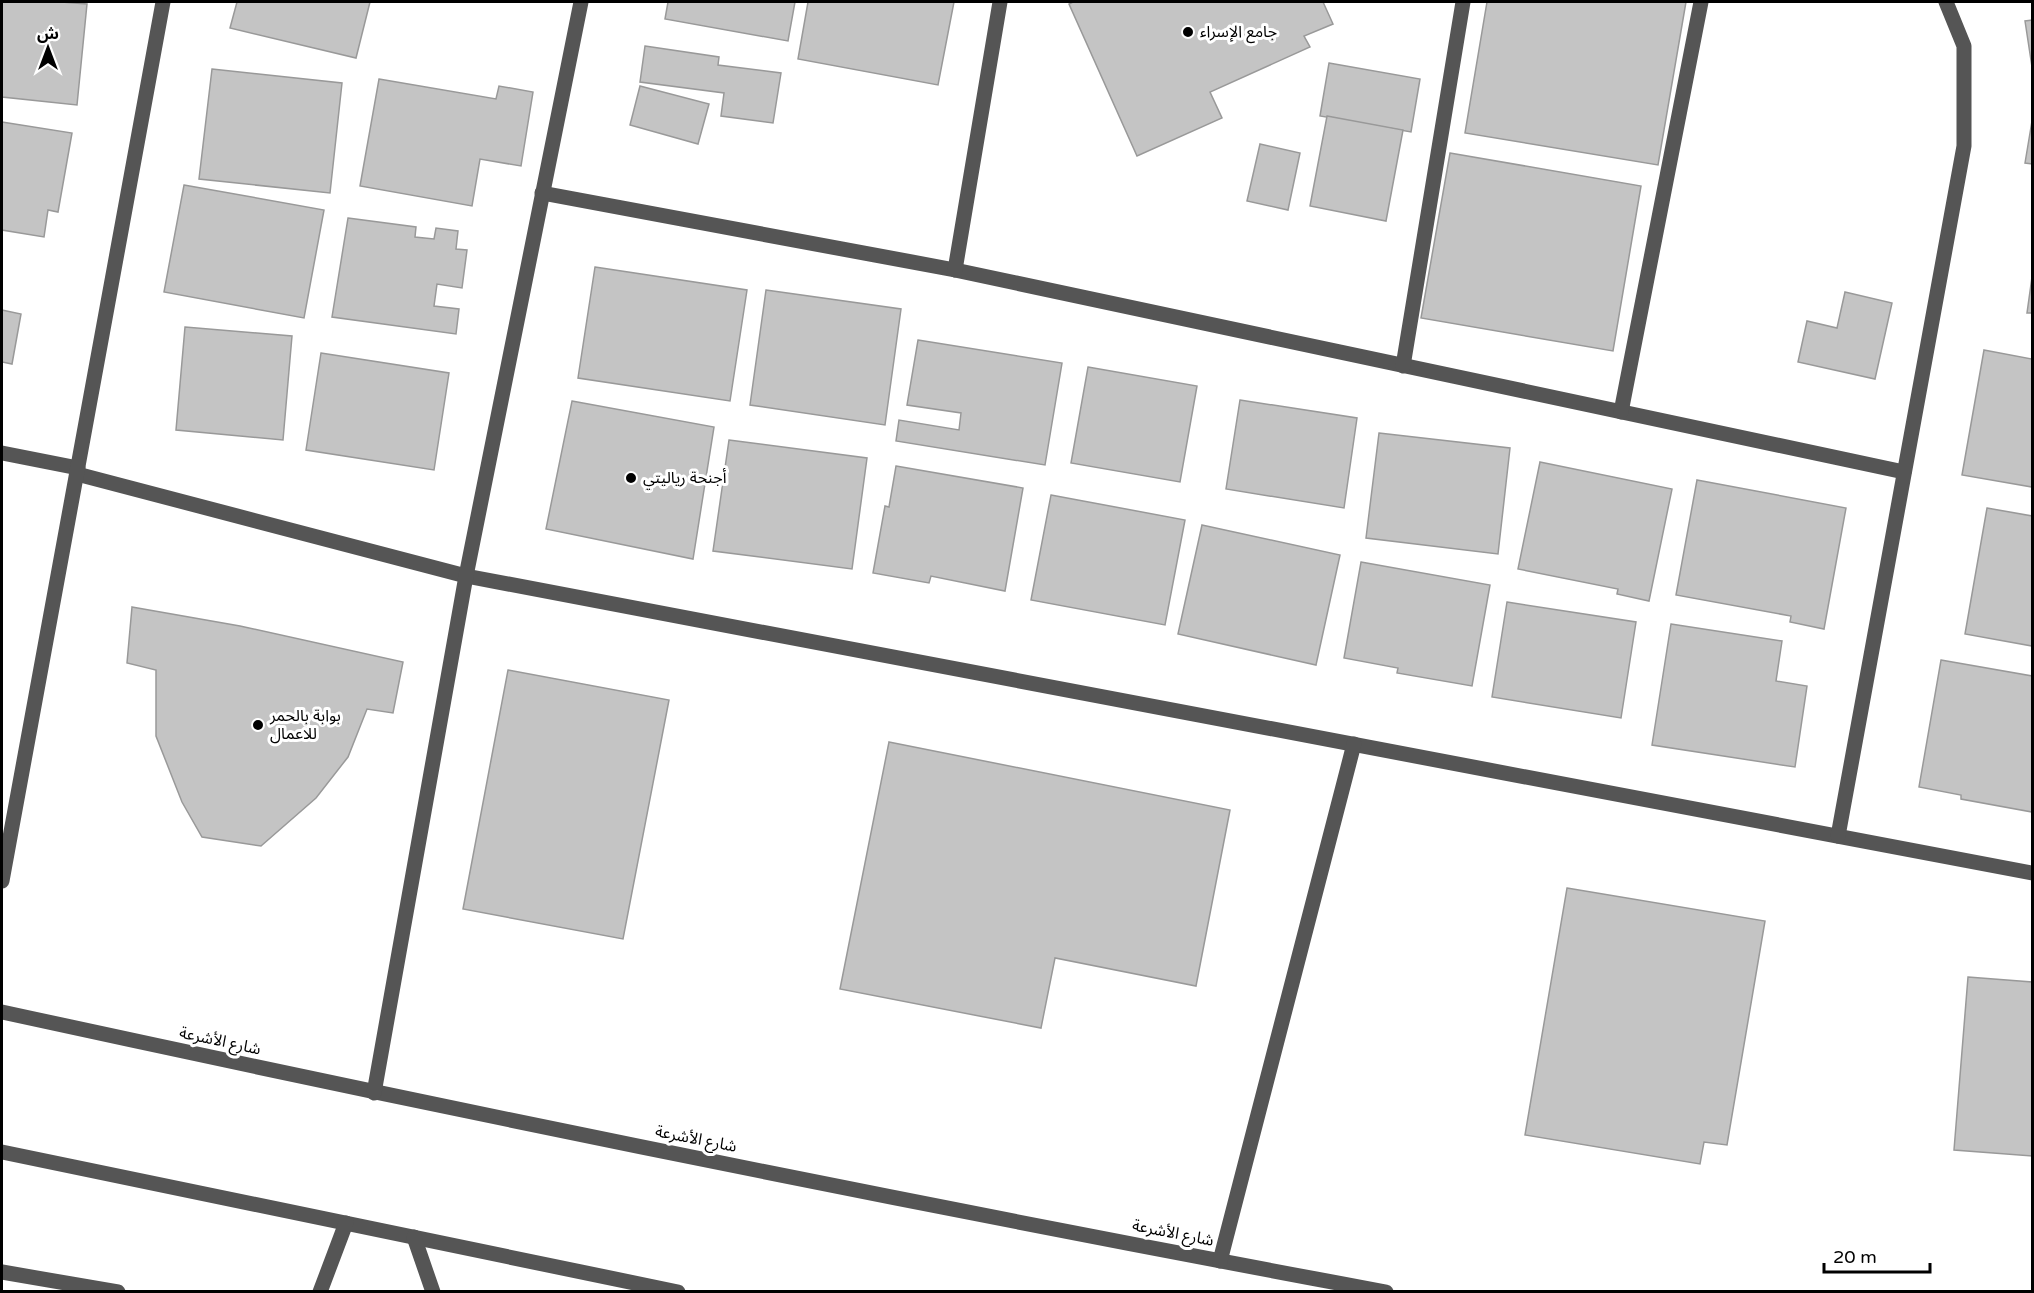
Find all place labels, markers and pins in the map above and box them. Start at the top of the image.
place label: جامع الإسراء [1200,22,1277,44]
marker: جامع الإسراء [1181,25,1195,39]
place label: أجنحة رياليتي [643,468,727,490]
marker: أجنحة رياليتي [624,471,638,485]
place label: بوابة بالحمر للاعمال [269,706,341,744]
marker: بوابة بالحمر للاعمال [251,718,265,732]

